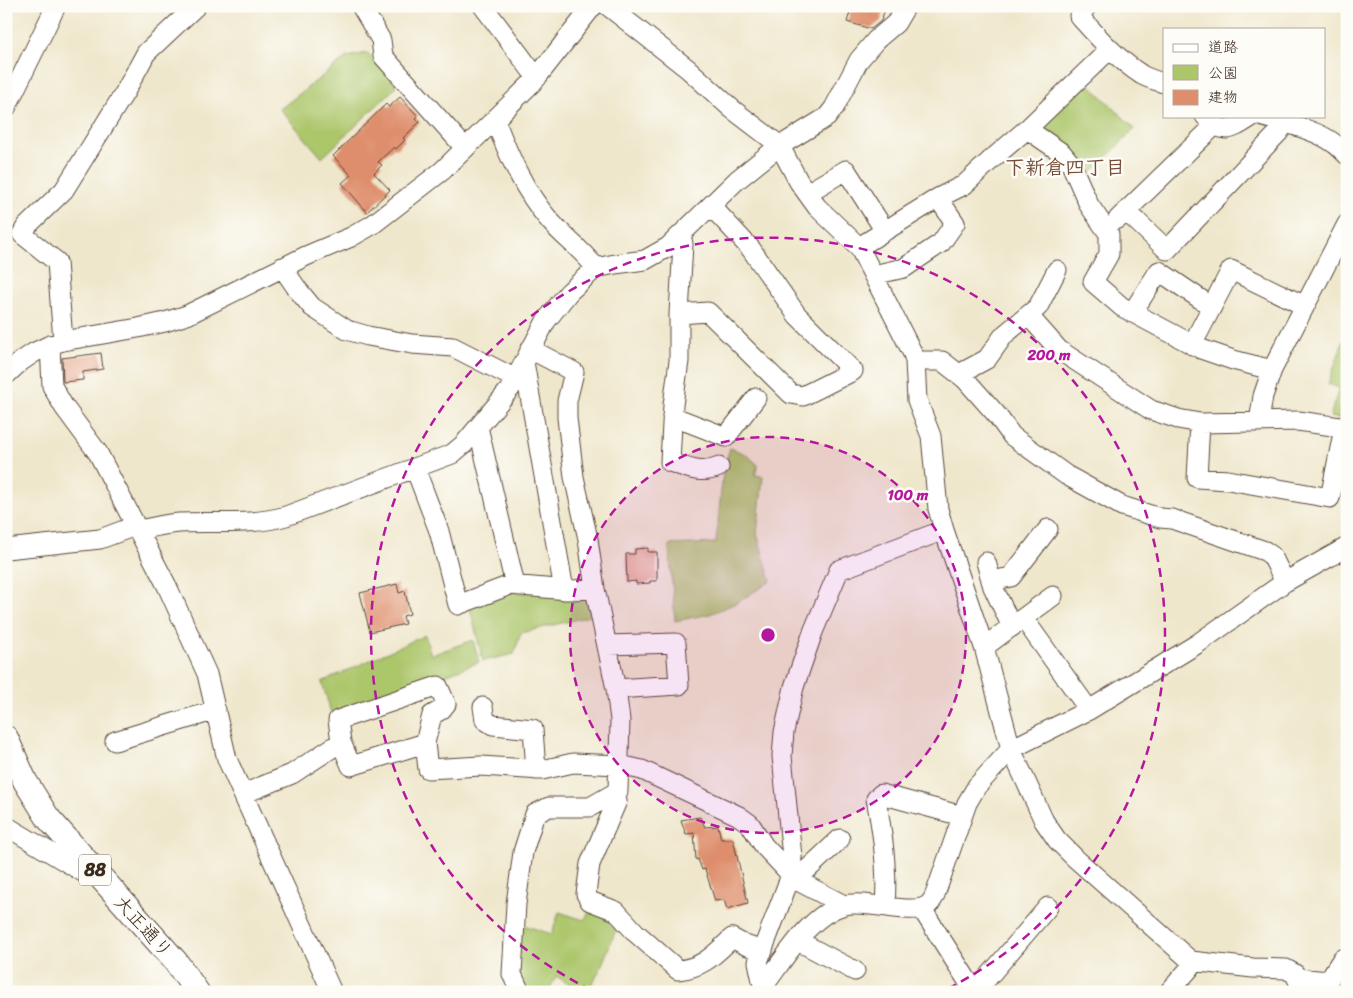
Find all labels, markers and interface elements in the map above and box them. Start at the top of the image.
legend [1163,28,1326,118]
text: 道路 [1208,34,1238,60]
text: 公園 [1208,60,1238,86]
text: 建物 [1208,84,1238,110]
district label: 下新倉四丁目 [1005,150,1125,185]
text: 200 m [1026,342,1071,368]
text: 100 m [888,482,929,508]
centre of rings [759,626,777,644]
road number: 88 [79,854,111,886]
street label: 大正通り [106,887,181,966]

